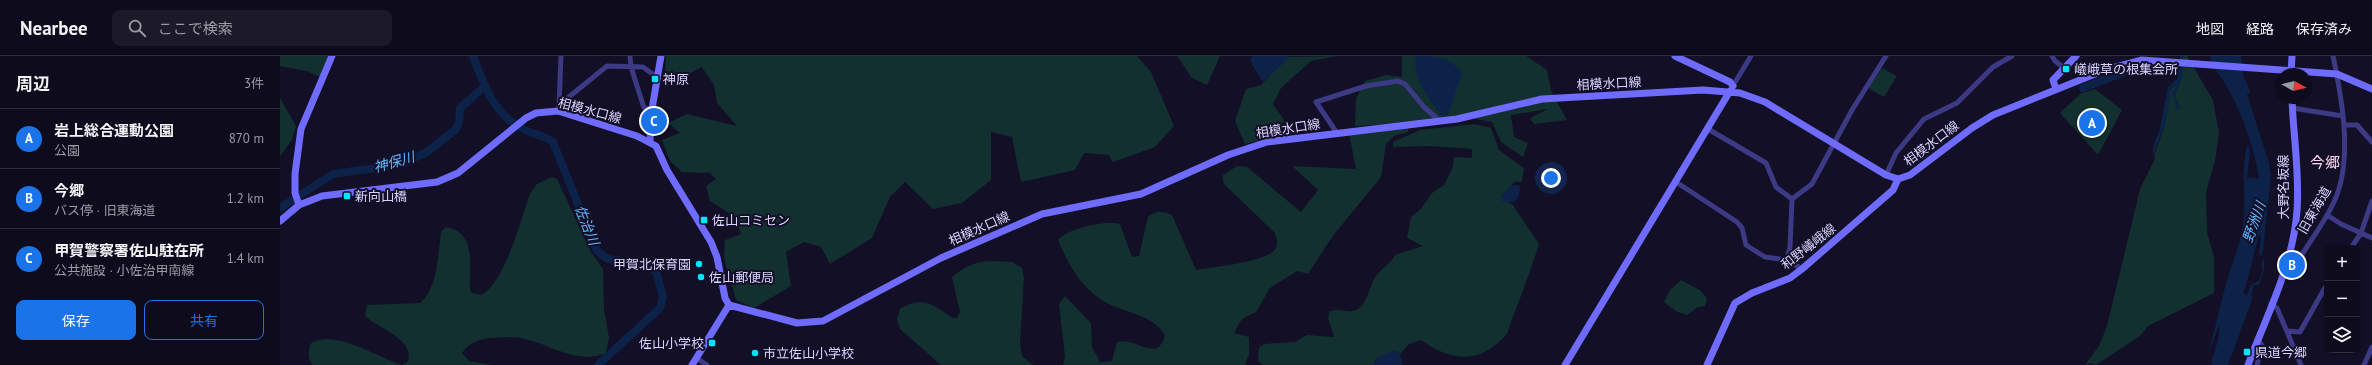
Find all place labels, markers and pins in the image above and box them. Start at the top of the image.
place label: 嶬峨草の根集会所 [2074,61,2178,78]
marker: 嶬峨草の根集会所 [2061,64,2071,74]
place label: 神原 [663,71,689,88]
marker: 神原 [650,74,660,84]
pin: C [641,106,667,136]
pin: A [2079,108,2105,138]
place label: 新向山橋 [355,188,407,205]
marker: 新向山橋 [342,191,352,201]
place label: 佐山コミセン [712,212,790,229]
marker: 佐山コミセン [699,215,709,225]
pin: B [2279,250,2305,280]
place label: 甲賀北保育園 [613,256,691,273]
marker: 甲賀北保育園 [694,259,704,269]
place label: 佐山郵便局 [709,269,774,286]
marker: 佐山郵便局 [696,272,706,282]
place label: 佐山小学校 [639,335,704,352]
marker: 佐山小学校 [707,338,717,348]
place label: 県道今郷 [2255,344,2307,361]
place label: 市立佐山小学校 [763,345,854,362]
marker: 県道今郷 [2242,347,2252,357]
marker: 市立佐山小学校 [750,348,760,358]

